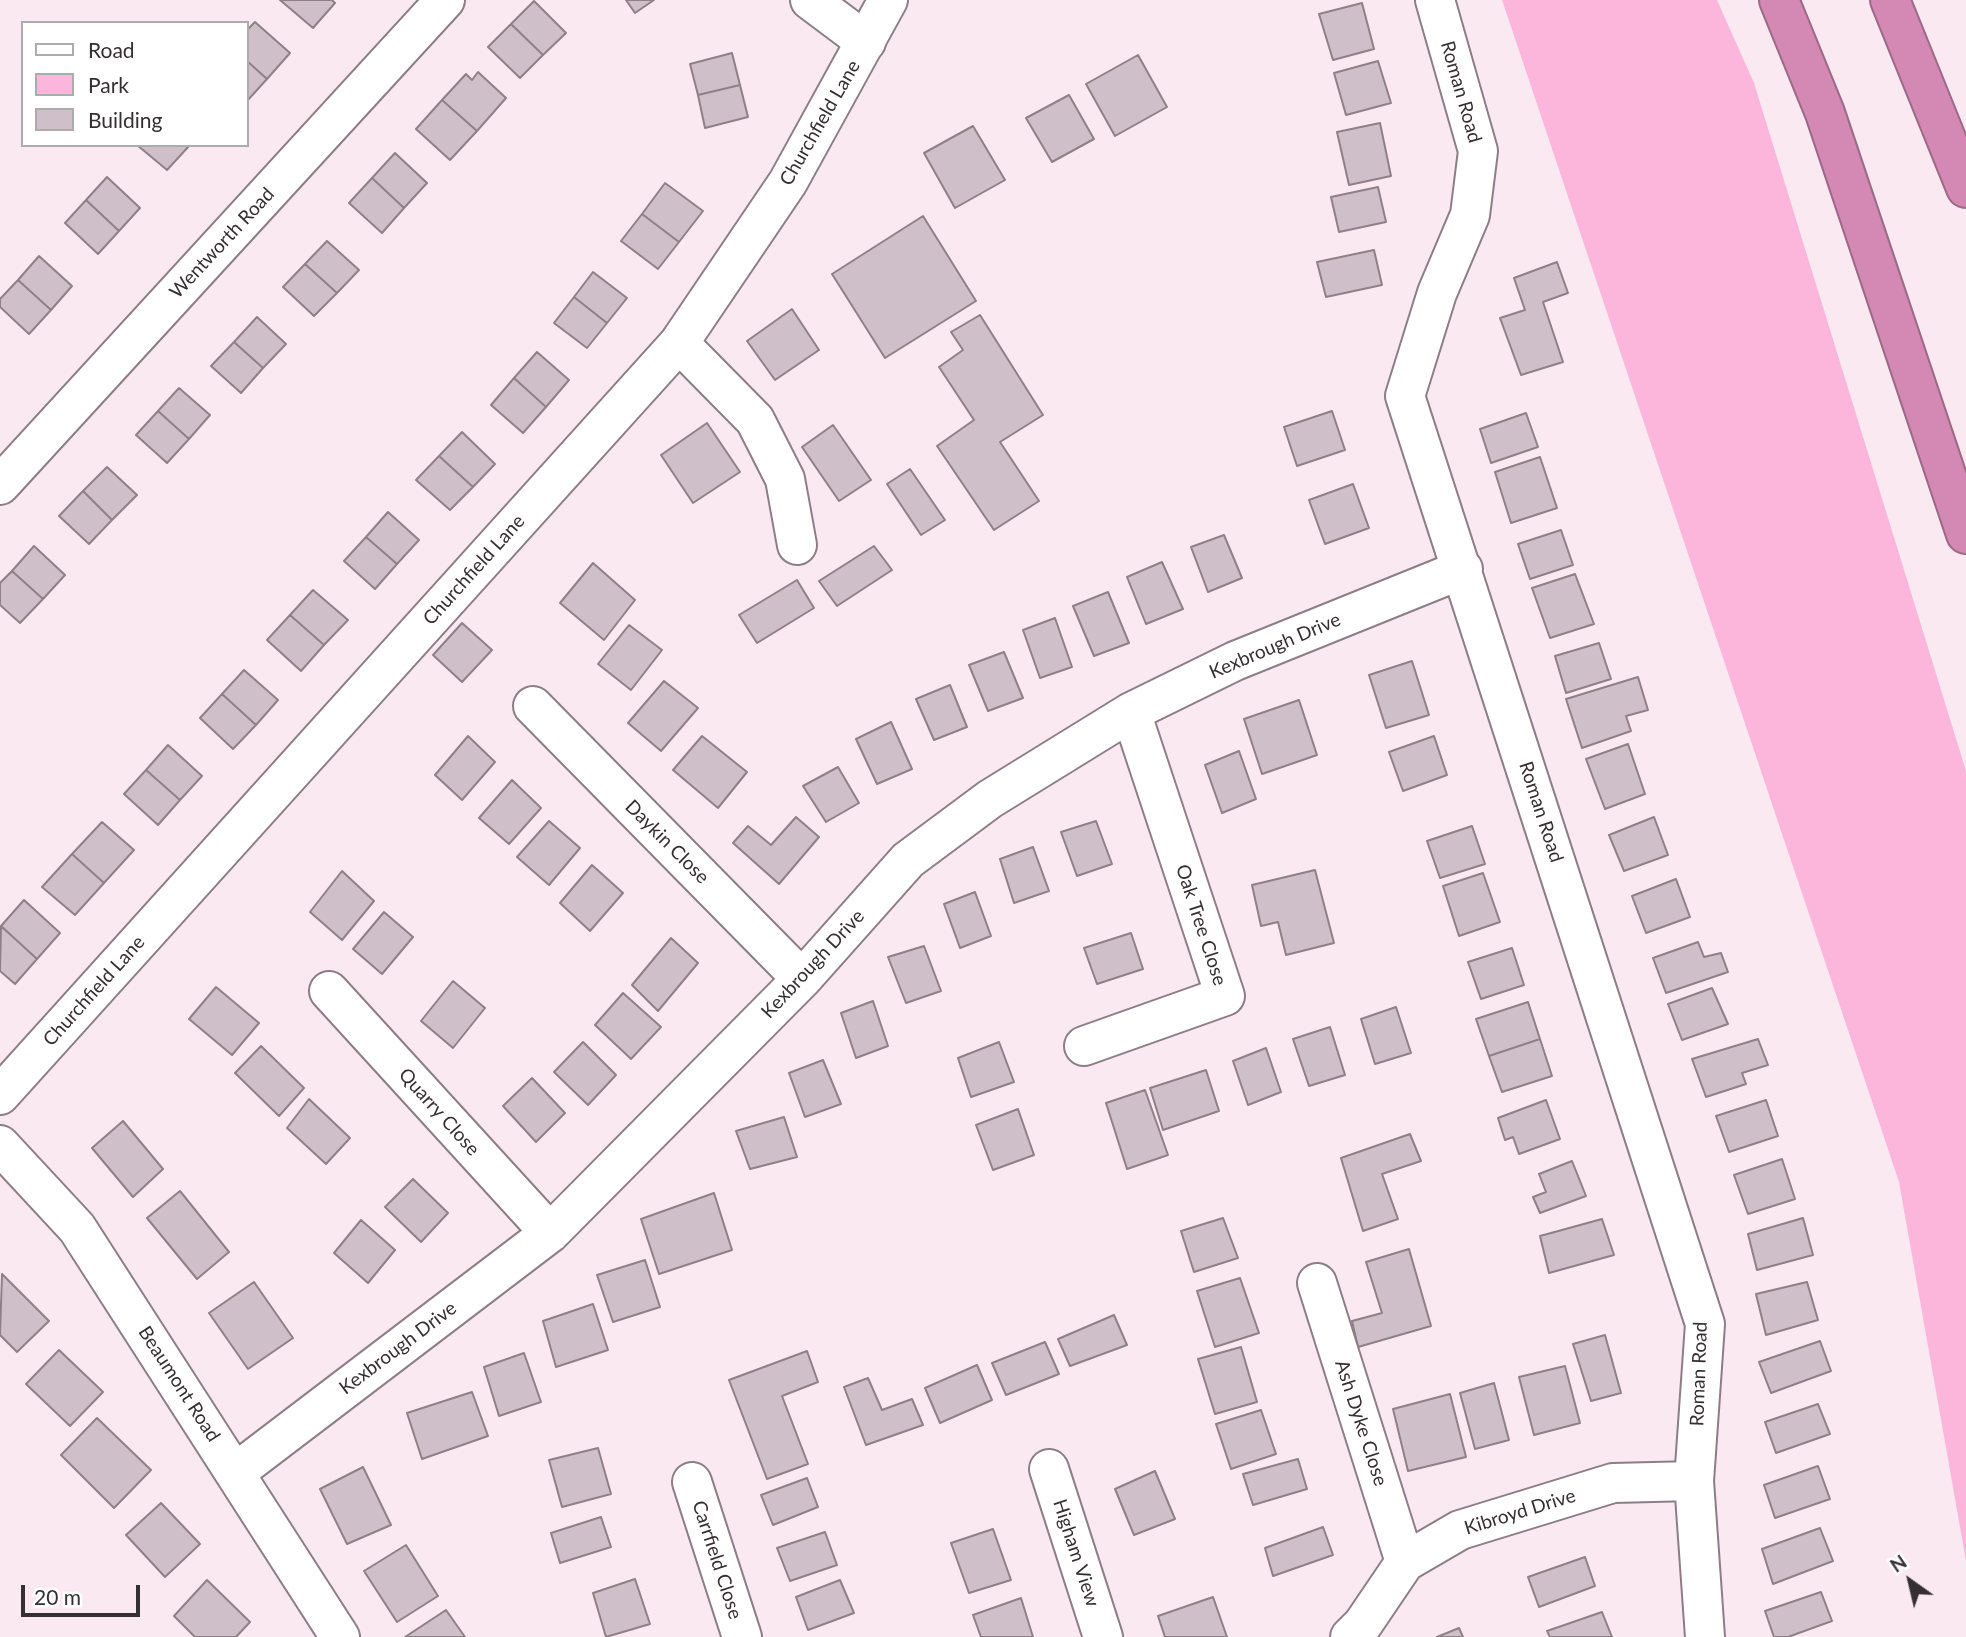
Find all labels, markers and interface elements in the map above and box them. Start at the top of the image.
legend [21,21,248,147]
text: Road [88,37,135,62]
street label: Roman Road [1436,39,1486,145]
street label: Churchfield Lane [775,56,865,190]
text: Park [88,72,129,97]
text: Building [88,107,163,132]
street label: Wentworth Road [165,183,279,303]
street label: Churchfield Lane [418,510,530,630]
street label: Kexbrough Drive [1206,608,1344,684]
street label: Roman Road [1514,759,1568,865]
street label: Daykin Close [620,795,714,889]
street label: Oak Tree Close [1171,862,1231,988]
street label: Kexbrough Drive [757,905,869,1023]
street label: Churchfield Lane [38,931,150,1051]
street label: Quarry Close [394,1064,484,1160]
street label: Kexbrough Drive [335,1297,461,1399]
street label: Roman Road [1686,1321,1712,1427]
street label: Beaumont Road [133,1322,225,1446]
street label: Ash Dyke Close [1330,1357,1392,1489]
street label: Kibroyd Drive [1462,1484,1578,1540]
street label: Higham View [1048,1496,1104,1610]
street label: Carrfield Close [687,1498,747,1622]
north arrow [1875,1546,1945,1616]
text: N [1885,1550,1910,1577]
scale bar [24,1570,144,1614]
text: 20 m [34,1584,81,1609]

